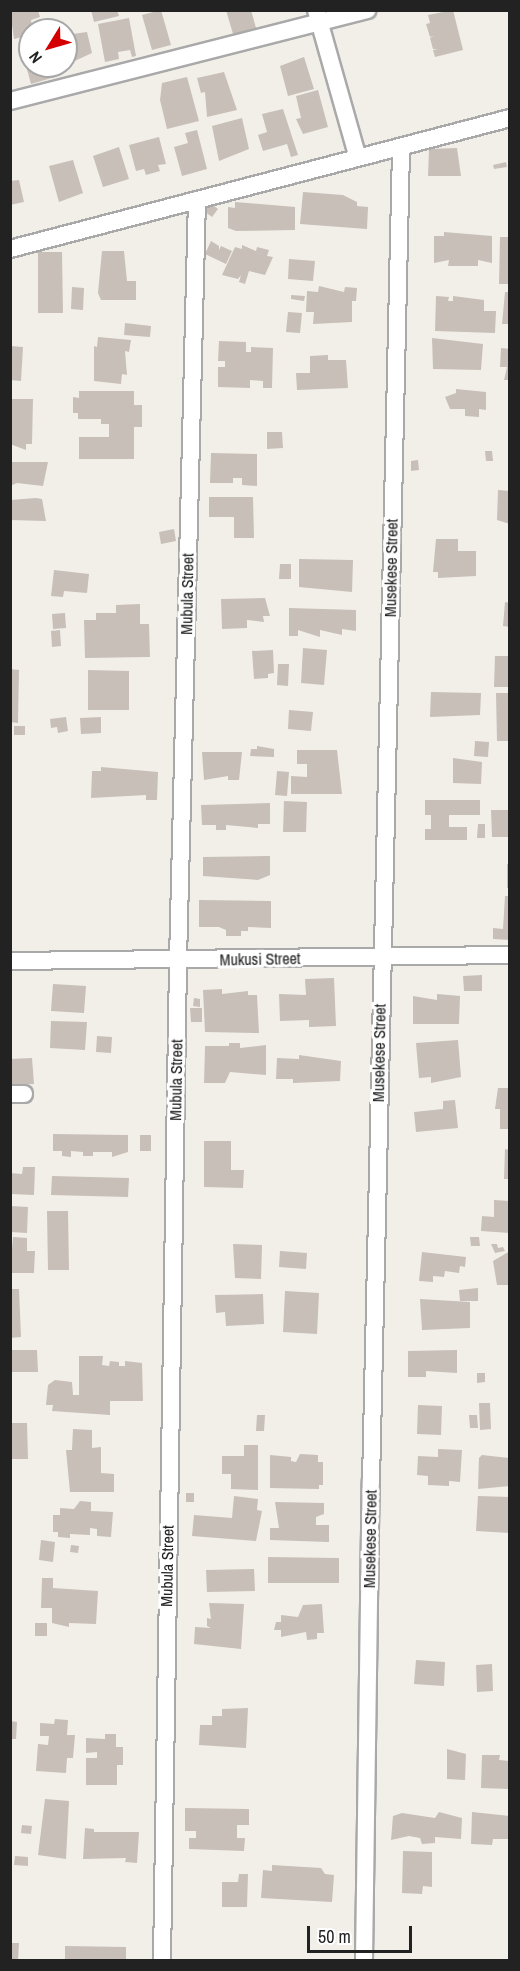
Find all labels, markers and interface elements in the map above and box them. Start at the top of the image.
north arrow [18,18,78,78]
text: N [24,47,47,68]
street label: Musekese Street [381,519,401,617]
street label: Mubula Street [177,553,197,635]
street label: Mukusi Street [219,949,301,969]
street label: Musekese Street [369,1004,389,1102]
street label: Mubula Street [166,1039,186,1121]
street label: Musekese Street [360,1490,380,1588]
street label: Mubula Street [157,1525,177,1607]
scale bar [310,1914,415,1952]
text: 50 m [318,1924,351,1949]

